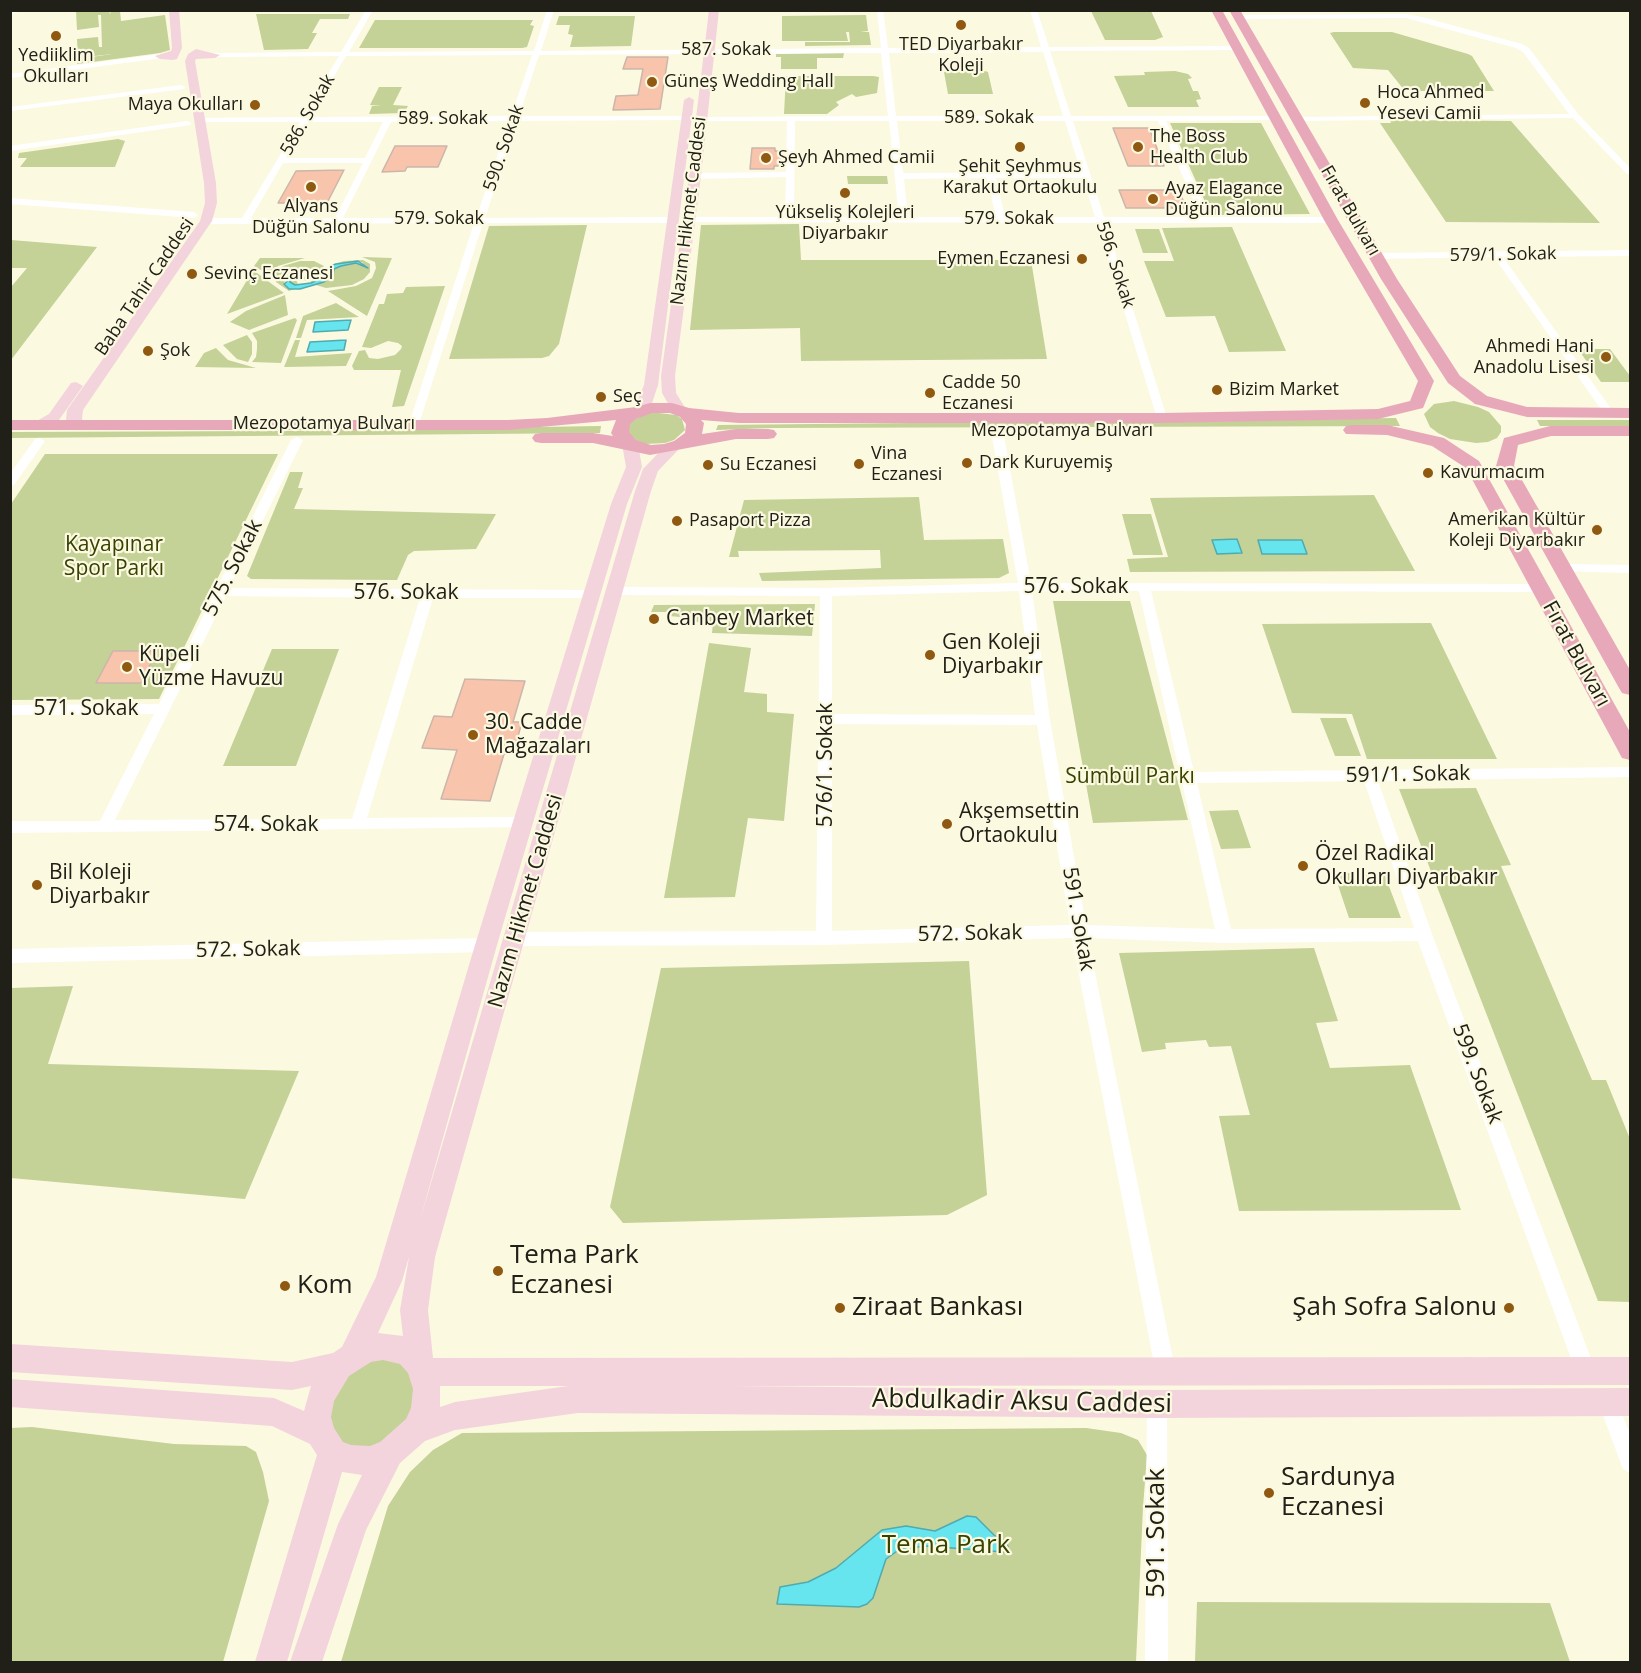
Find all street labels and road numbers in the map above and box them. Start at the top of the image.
street label: 587. Sokak [681,39,771,61]
street label: 586. Sokak [276,71,340,159]
street label: 590. Sokak [479,102,529,194]
street label: 589. Sokak [944,107,1034,129]
street label: 589. Sokak [398,108,488,130]
street label: Nazım Hikmet Caddesi [667,116,711,306]
street label: Fırat Bulvarı [1316,162,1384,260]
street label: 579. Sokak [394,208,484,230]
street label: 579. Sokak [964,208,1054,230]
street label: Baba Tahir Caddesi [91,214,199,360]
street label: 596. Sokak [1091,219,1139,311]
street label: 579/1. Sokak [1449,243,1557,267]
street label: Mezopotamya Bulvarı [233,413,415,435]
street label: Mezopotamya Bulvarı [971,420,1153,442]
street label: 575. Sokak [198,516,268,620]
street label: 576. Sokak [1024,574,1128,600]
street label: 576. Sokak [354,580,458,606]
street label: Fırat Bulvarı [1537,597,1615,711]
street label: 571. Sokak [34,696,138,722]
street label: 576/1. Sokak [813,703,839,827]
street label: 591/1. Sokak [1345,761,1471,789]
street label: Nazım Hikmet Caddesi [483,791,569,1011]
street label: 574. Sokak [214,812,318,838]
street label: 591. Sokak [1056,865,1100,973]
street label: 572. Sokak [917,920,1023,948]
street label: 572. Sokak [195,936,301,964]
street label: 599. Sokak [1446,1021,1508,1127]
street label: Abdulkadir Aksu Caddesi [872,1384,1172,1420]
street label: 591. Sokak [1141,1468,1173,1598]

